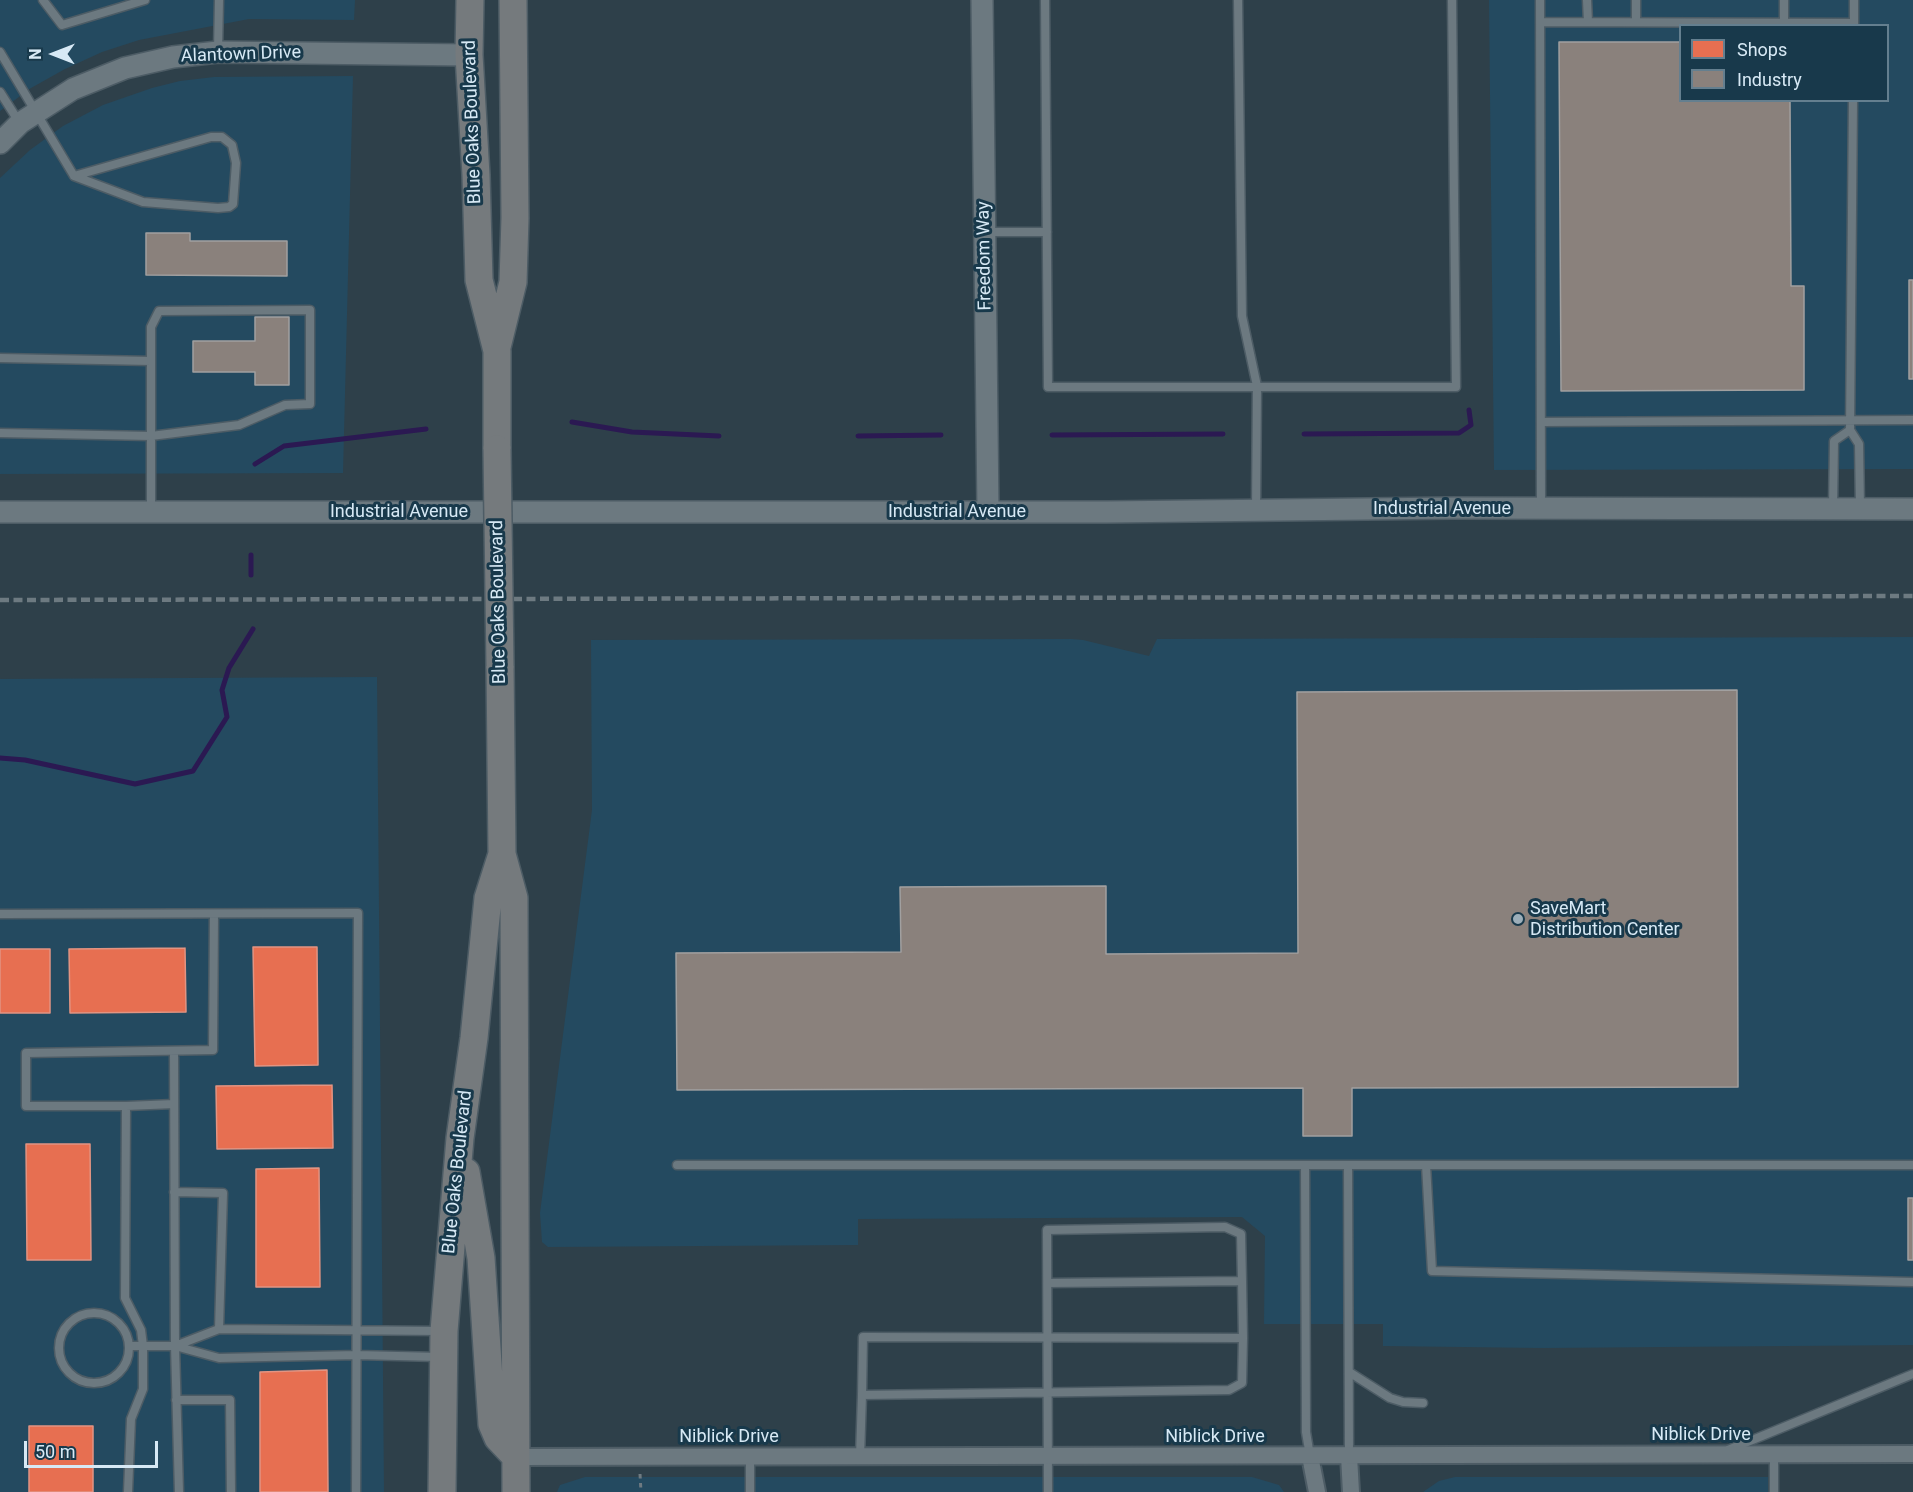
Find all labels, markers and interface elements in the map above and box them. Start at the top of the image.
north arrow [24,24,84,84]
legend [1679,24,1889,102]
text: Shops [1737,39,1787,60]
street label: Blue Oaks Boulevard [459,40,487,204]
street label: Alantown Drive [181,42,301,68]
text: N [26,48,45,60]
text: Industry [1737,69,1802,90]
street label: Freedom Way [973,201,997,311]
street label: Industrial Avenue [1373,498,1511,520]
street label: Industrial Avenue [330,501,468,523]
street label: Industrial Avenue [888,501,1026,523]
street label: Blue Oaks Boulevard [487,520,511,684]
place label: SaveMart Distribution Center [1530,898,1680,940]
marker: SaveMart Distribution Center [1511,912,1525,926]
street label: Blue Oaks Boulevard [439,1089,477,1255]
street label: Niblick Drive [1651,1424,1751,1446]
street label: Niblick Drive [679,1426,779,1448]
street label: Niblick Drive [1165,1426,1265,1448]
scale bar [27,1429,160,1467]
text: 50 m [35,1441,75,1462]

